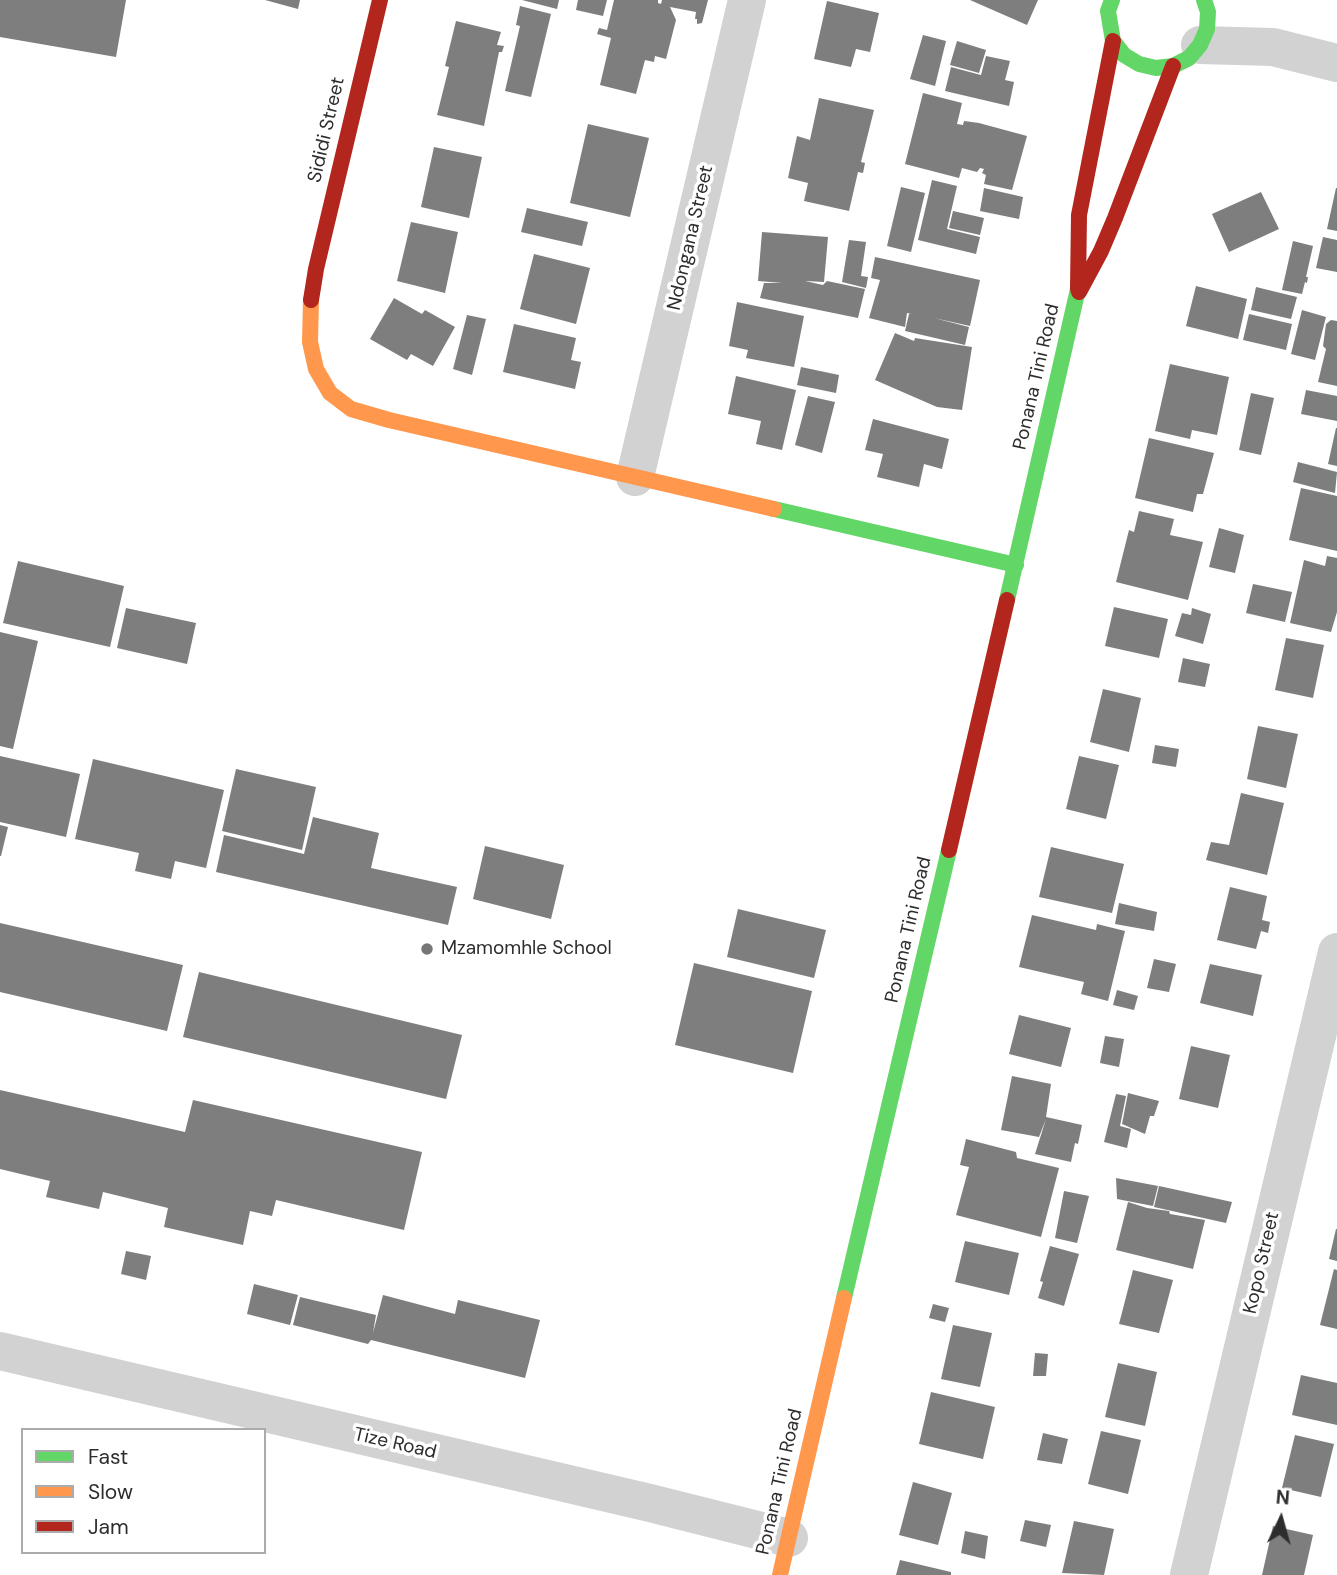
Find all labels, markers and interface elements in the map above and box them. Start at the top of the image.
street label: Sididi Street [304,75,350,185]
street label: Ndongana Street [663,163,719,313]
street label: Ponana Tini Road [1009,302,1065,452]
street label: Ponana Tini Road [881,855,937,1005]
place label: Mzamomhle School [441,938,612,960]
marker: Mzamomhle School [419,941,435,957]
street label: Kopo Street [1239,1210,1285,1316]
street label: Ponana Tini Road [752,1407,808,1557]
street label: Tize Road [352,1423,438,1465]
legend [21,1428,266,1554]
text: Fast [88,1443,128,1471]
text: Slow [88,1478,133,1506]
north arrow [1246,1484,1316,1554]
text: N [1275,1485,1291,1511]
text: Jam [88,1513,129,1541]

